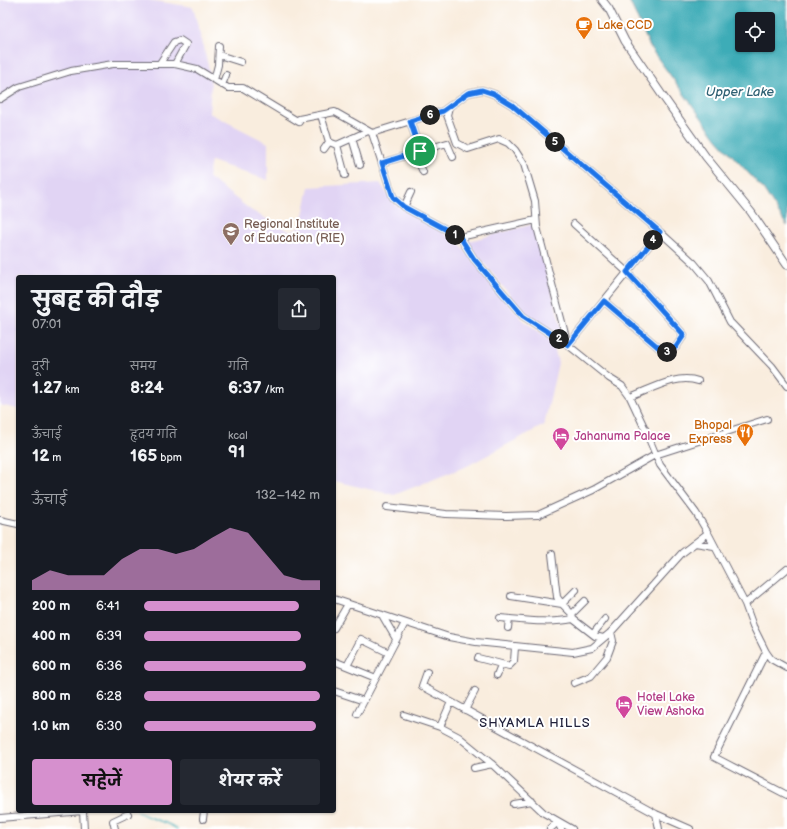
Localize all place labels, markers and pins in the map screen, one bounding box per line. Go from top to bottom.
cafe icon: Lake CCD [574,15,594,40]
place label: Lake CCD [597,18,652,33]
pin: 6 [420,105,440,125]
pin: 5 [545,132,565,152]
pin [403,134,437,168]
place label: Regional Institute of Education (RIE) [244,217,345,246]
school or university icon: Regional Institute of Education (RIE) [221,221,241,246]
pin: 1 [445,225,465,245]
pin: 4 [643,230,663,250]
pin: 2 [549,329,569,349]
pin: 3 [657,342,677,362]
place label: Bhopal Express [688,418,732,447]
restaurant icon: Bhopal Express [735,422,755,447]
hotel icon: Jahanuma Palace [551,426,571,451]
place label: Jahanuma Palace [574,429,670,444]
place label: Hotel Lake View Ashoka [637,690,705,719]
hotel icon: Hotel Lake View Ashoka [614,694,634,719]

